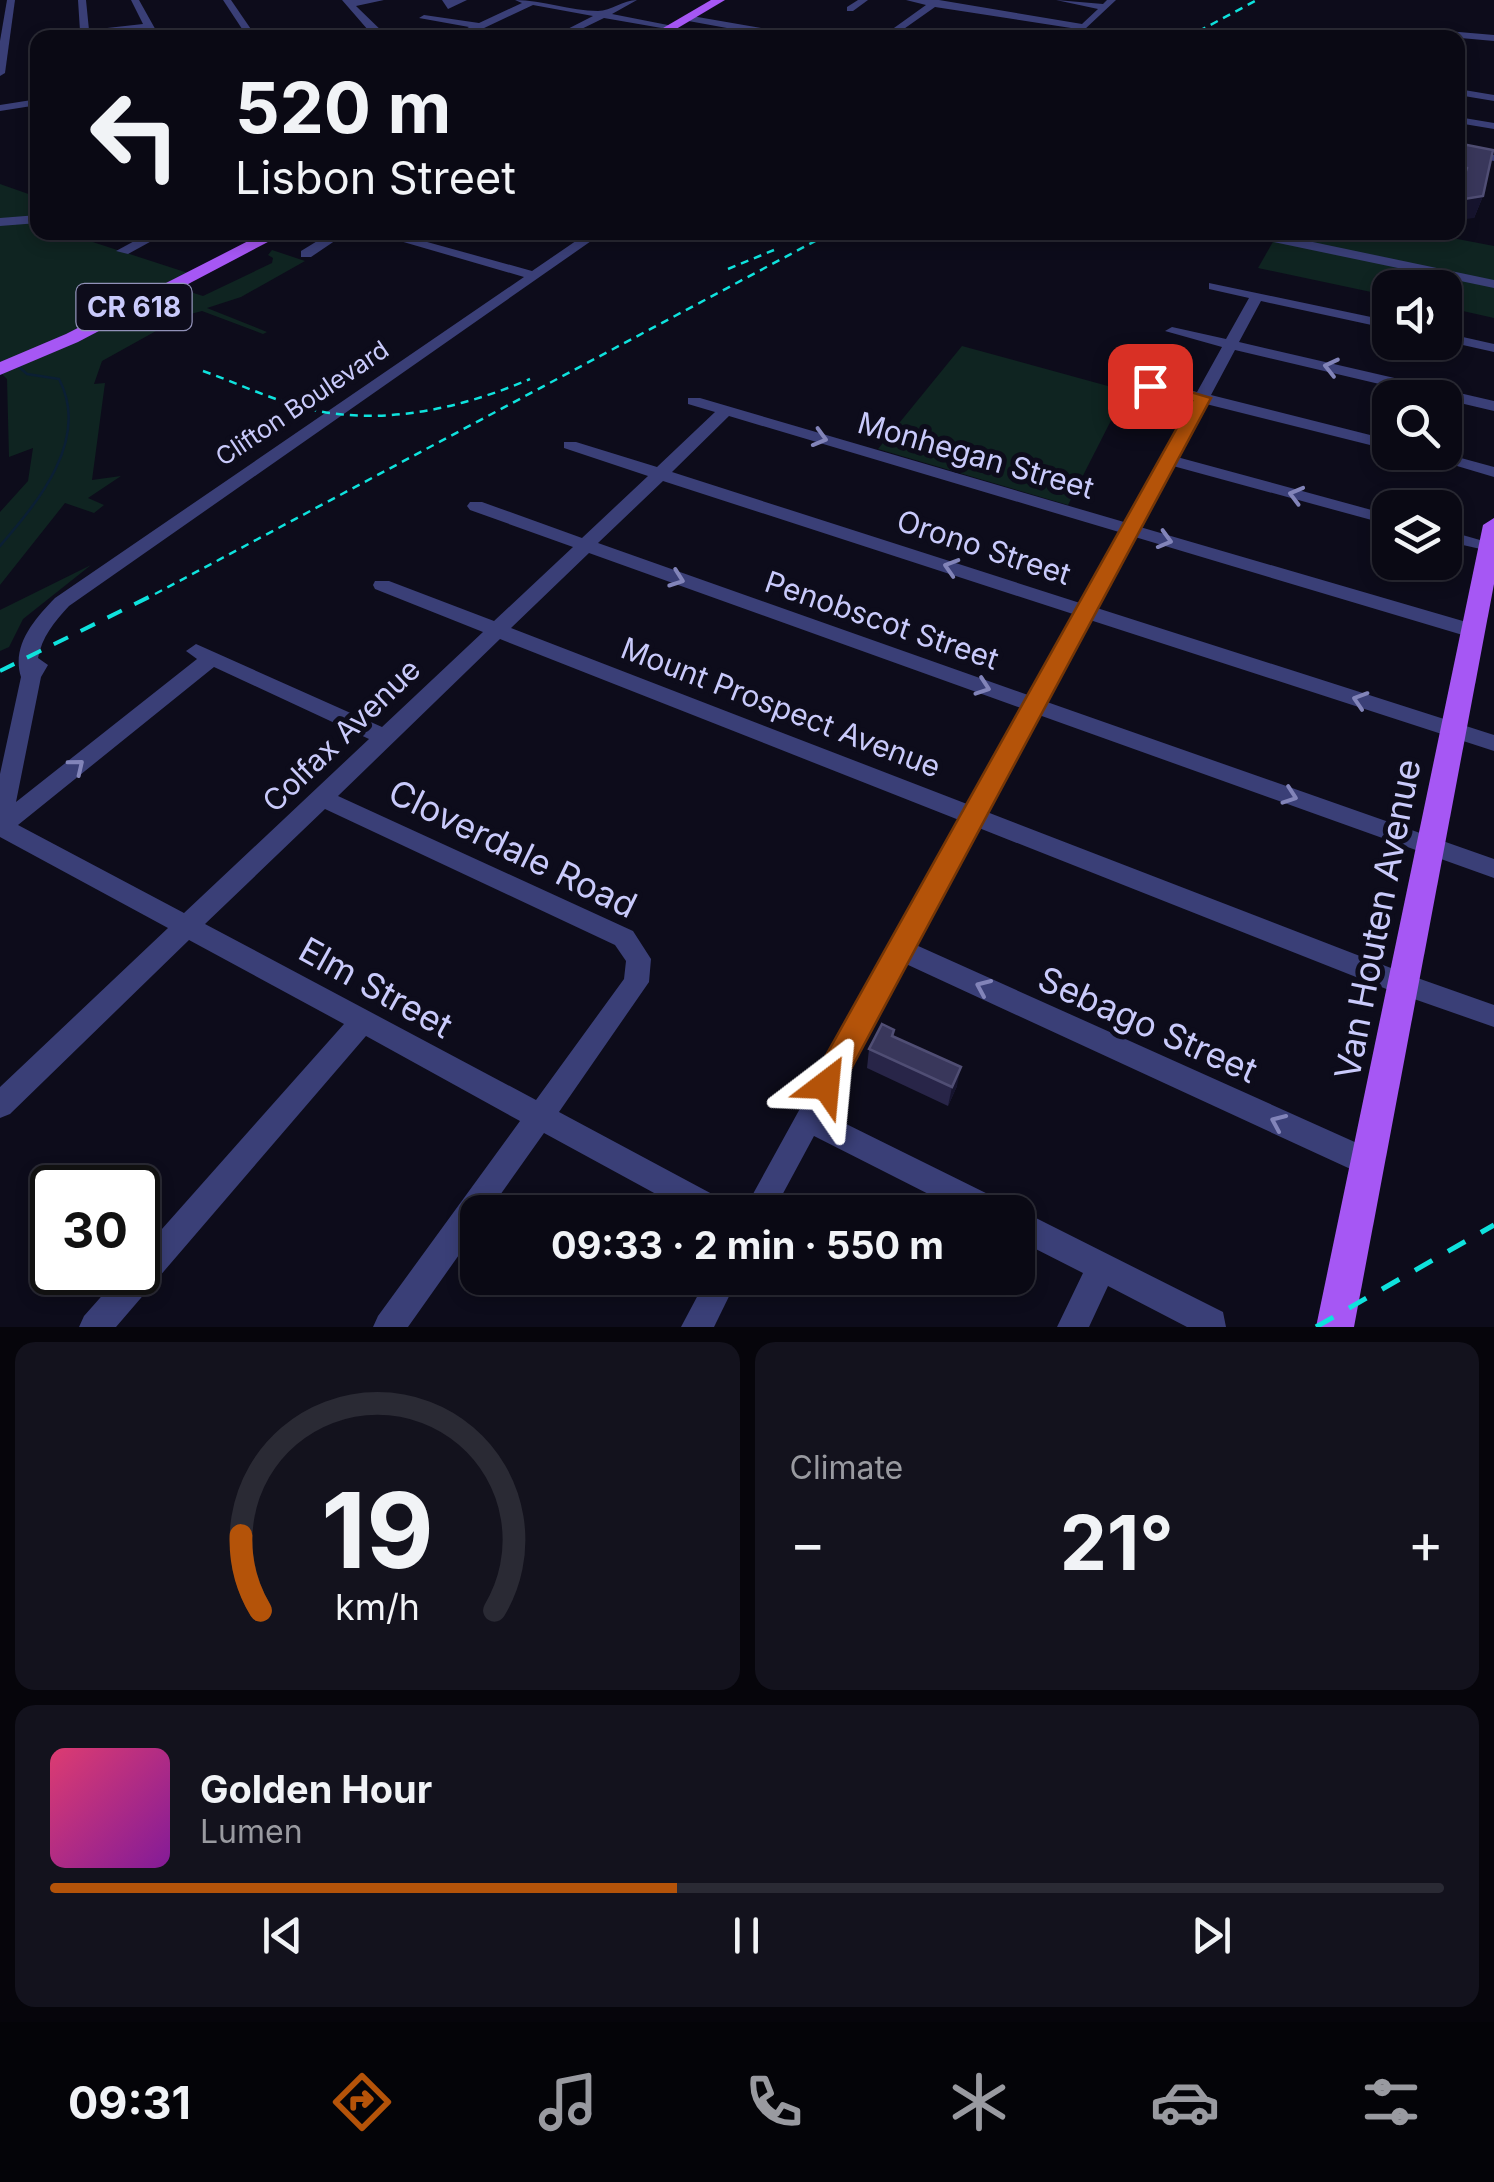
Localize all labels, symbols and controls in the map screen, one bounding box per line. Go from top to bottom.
text: 520 m [235,65,452,150]
icon: left [70,70,200,200]
text: Lisbon Street [235,150,516,205]
map controls [1372,270,1462,580]
button: sound [1372,270,1462,360]
road number: CR 618 [76,284,192,330]
street label: Clifton Boulevard [210,334,394,472]
pin [1108,344,1193,429]
one-way arrow [1323,358,1340,379]
icon: arrive [1123,359,1178,414]
button: search [1372,380,1462,470]
street label: Monhegan Street [854,404,1098,506]
one-way arrow [810,426,827,447]
one-way arrow [1288,485,1305,506]
button: layers [1372,490,1462,580]
street label: Orono Street [893,502,1076,592]
one-way arrow [1156,528,1173,549]
one-way arrow [943,558,960,579]
street label: Penobscot Street [761,563,1004,677]
one-way arrow [667,567,684,588]
street label: Mount Prospect Avenue [616,629,946,785]
street label: Colfax Avenue [255,651,427,819]
one-way arrow [974,675,991,696]
one-way arrow [1353,691,1370,711]
street label: Van Houten Avenue [1325,755,1429,1083]
one-way arrow [65,760,83,778]
street label: Cloverdale Road [382,770,644,926]
one-way arrow [1280,784,1297,804]
street label: Elm Street [292,928,460,1046]
street label: Sebago Street [1032,957,1264,1091]
one-way arrow [975,980,993,1000]
position arrow [774,1033,878,1137]
one-way arrow [1271,1114,1289,1134]
speed limit sign: 30 [30,1165,160,1295]
text: 09:33 · 2 min · 550 m [551,1222,944,1268]
text: Climate [790,1448,903,1487]
text: 19 [321,1467,433,1593]
text: 21° [1060,1497,1174,1588]
text: − [790,1510,826,1576]
text: + [1408,1510,1444,1576]
text: km/h [335,1585,420,1629]
text: Golden Hour [200,1766,432,1812]
text: Lumen [200,1812,303,1851]
icon: previous [255,1908,310,1963]
icon: pause [719,1908,774,1963]
icon: next [1184,1908,1239,1963]
icon: directions [327,2067,397,2137]
icon: music [533,2067,603,2137]
icon: phone [739,2067,809,2137]
icon: climate [944,2067,1014,2137]
icon: car [1150,2067,1220,2137]
icon: filters [1356,2067,1426,2137]
text: 09:31 [68,2075,191,2130]

